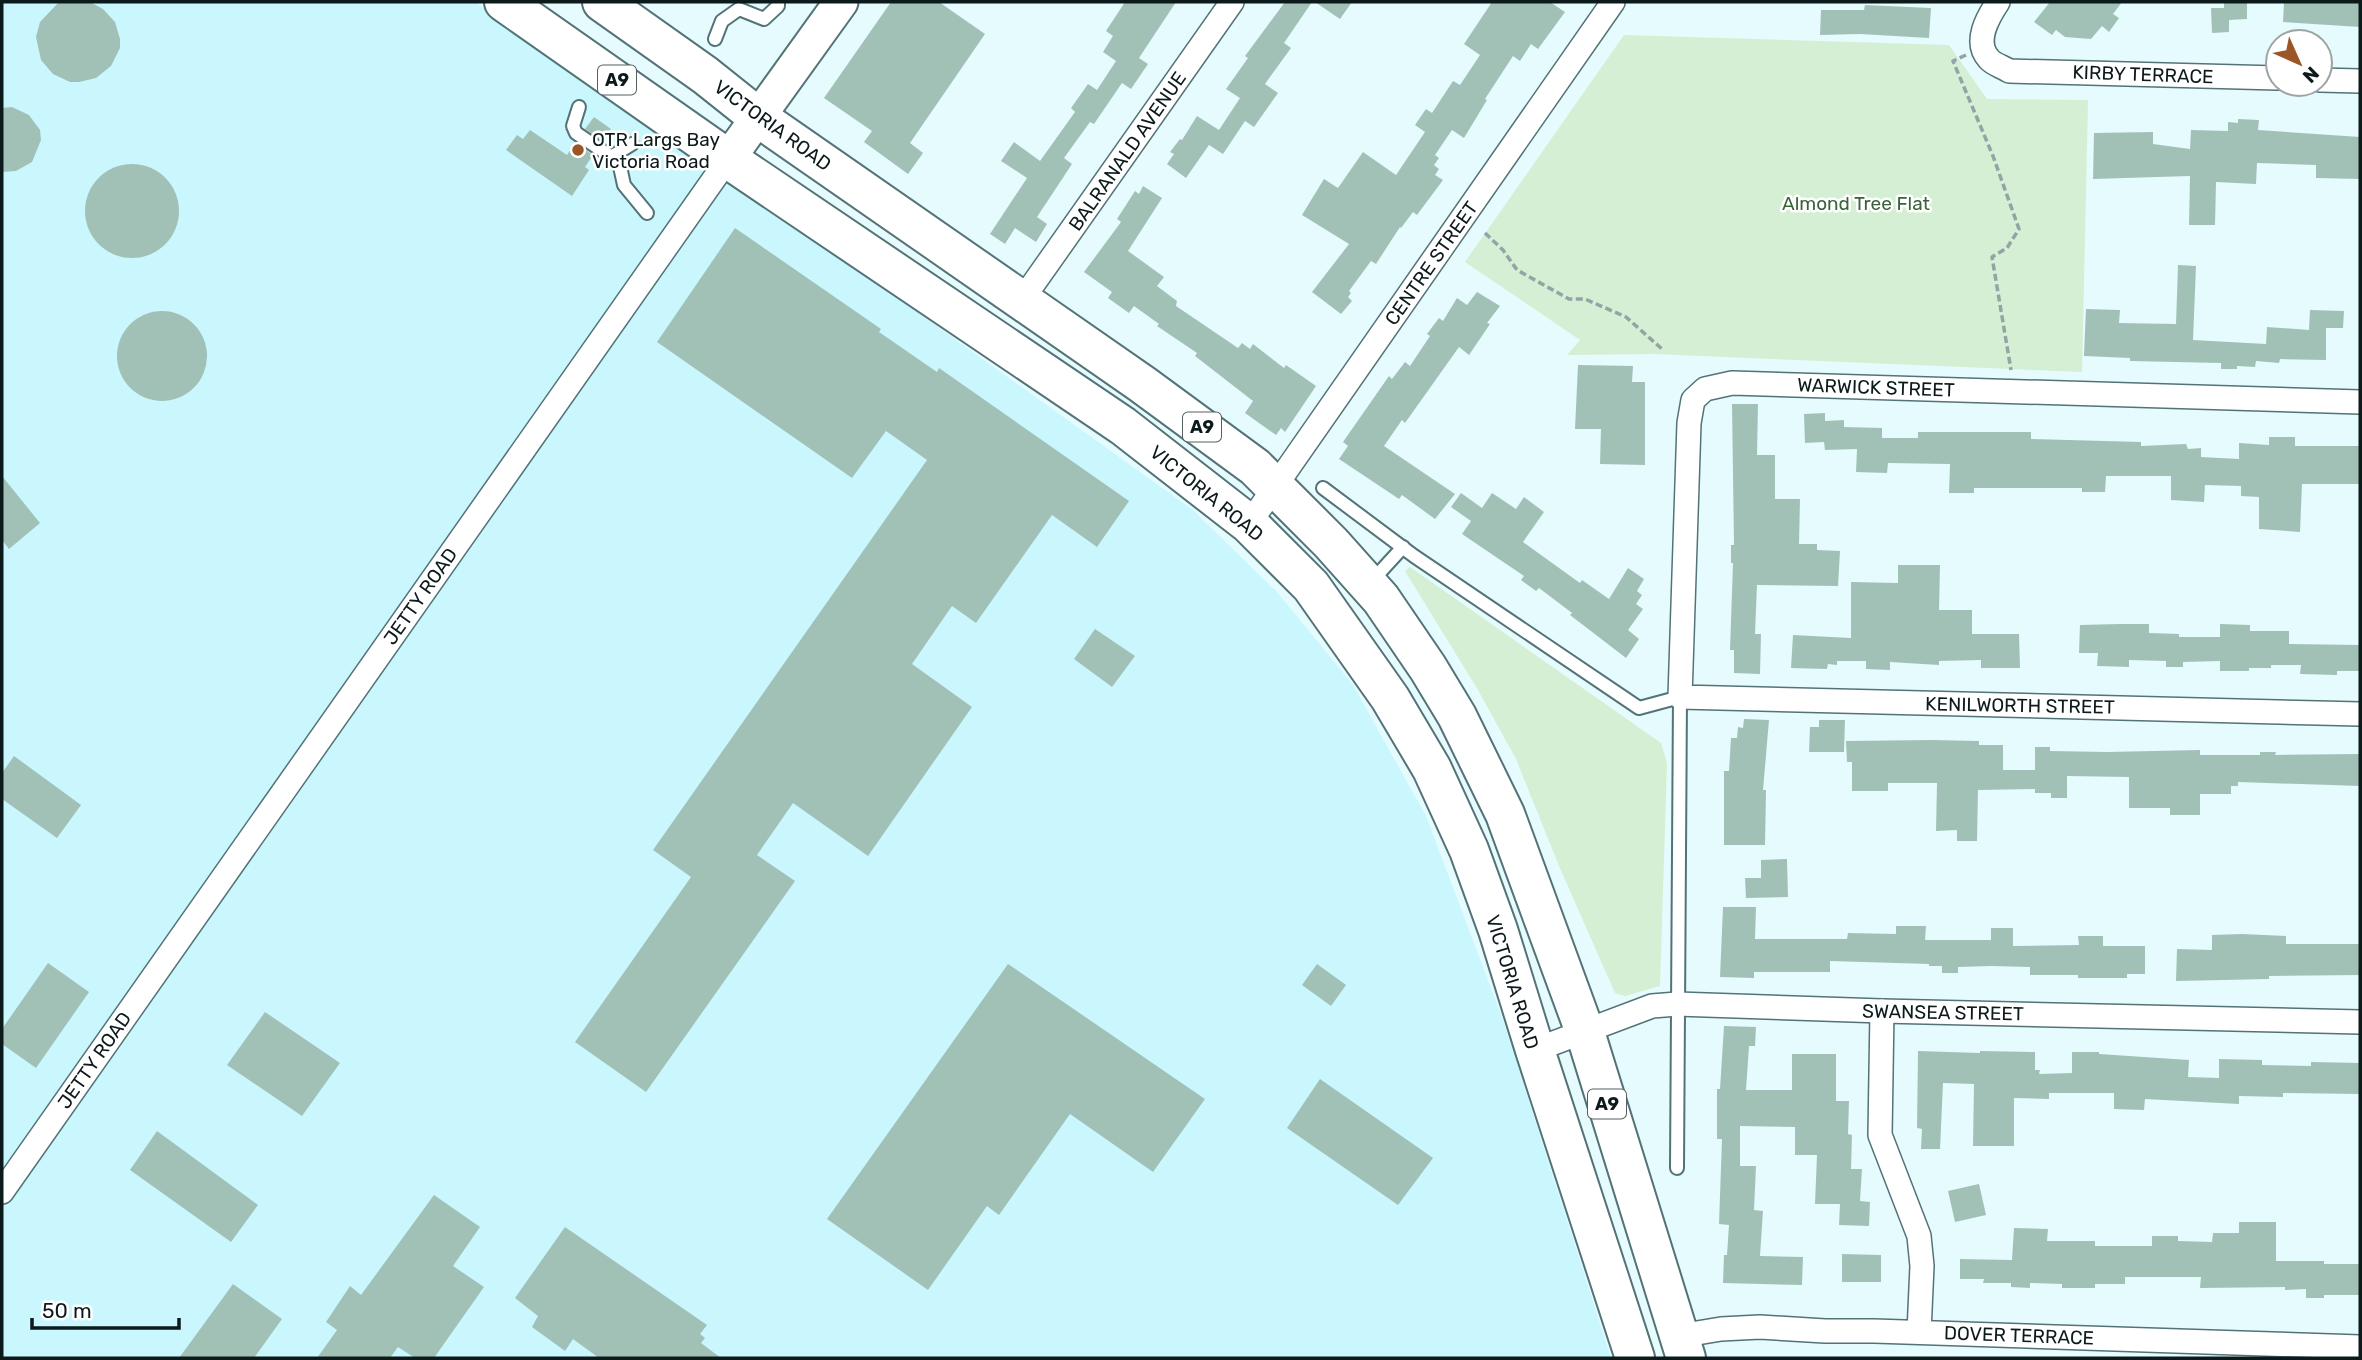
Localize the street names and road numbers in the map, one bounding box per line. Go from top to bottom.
street label: KIRBY TERRACE [2072,61,2214,88]
road number: A9 [598,66,636,94]
street label: BALRANALD AVENUE [1064,67,1191,235]
street label: VICTORIA ROAD [710,75,836,176]
street label: CENTRE STREET [1380,197,1483,330]
street label: WARWICK STREET [1797,373,1955,402]
road number: A9 [1183,412,1221,442]
street label: VICTORIA ROAD [1145,441,1268,546]
street label: JETTY ROAD [379,543,462,649]
street label: KENILWORTH STREET [1925,692,2115,719]
street label: VICTORIA ROAD [1481,912,1544,1052]
street label: SWANSEA STREET [1862,1000,2024,1025]
street label: JETTY ROAD [53,1007,136,1113]
road number: A9 [1588,1090,1626,1119]
street label: DOVER TERRACE [1944,1321,2094,1350]

